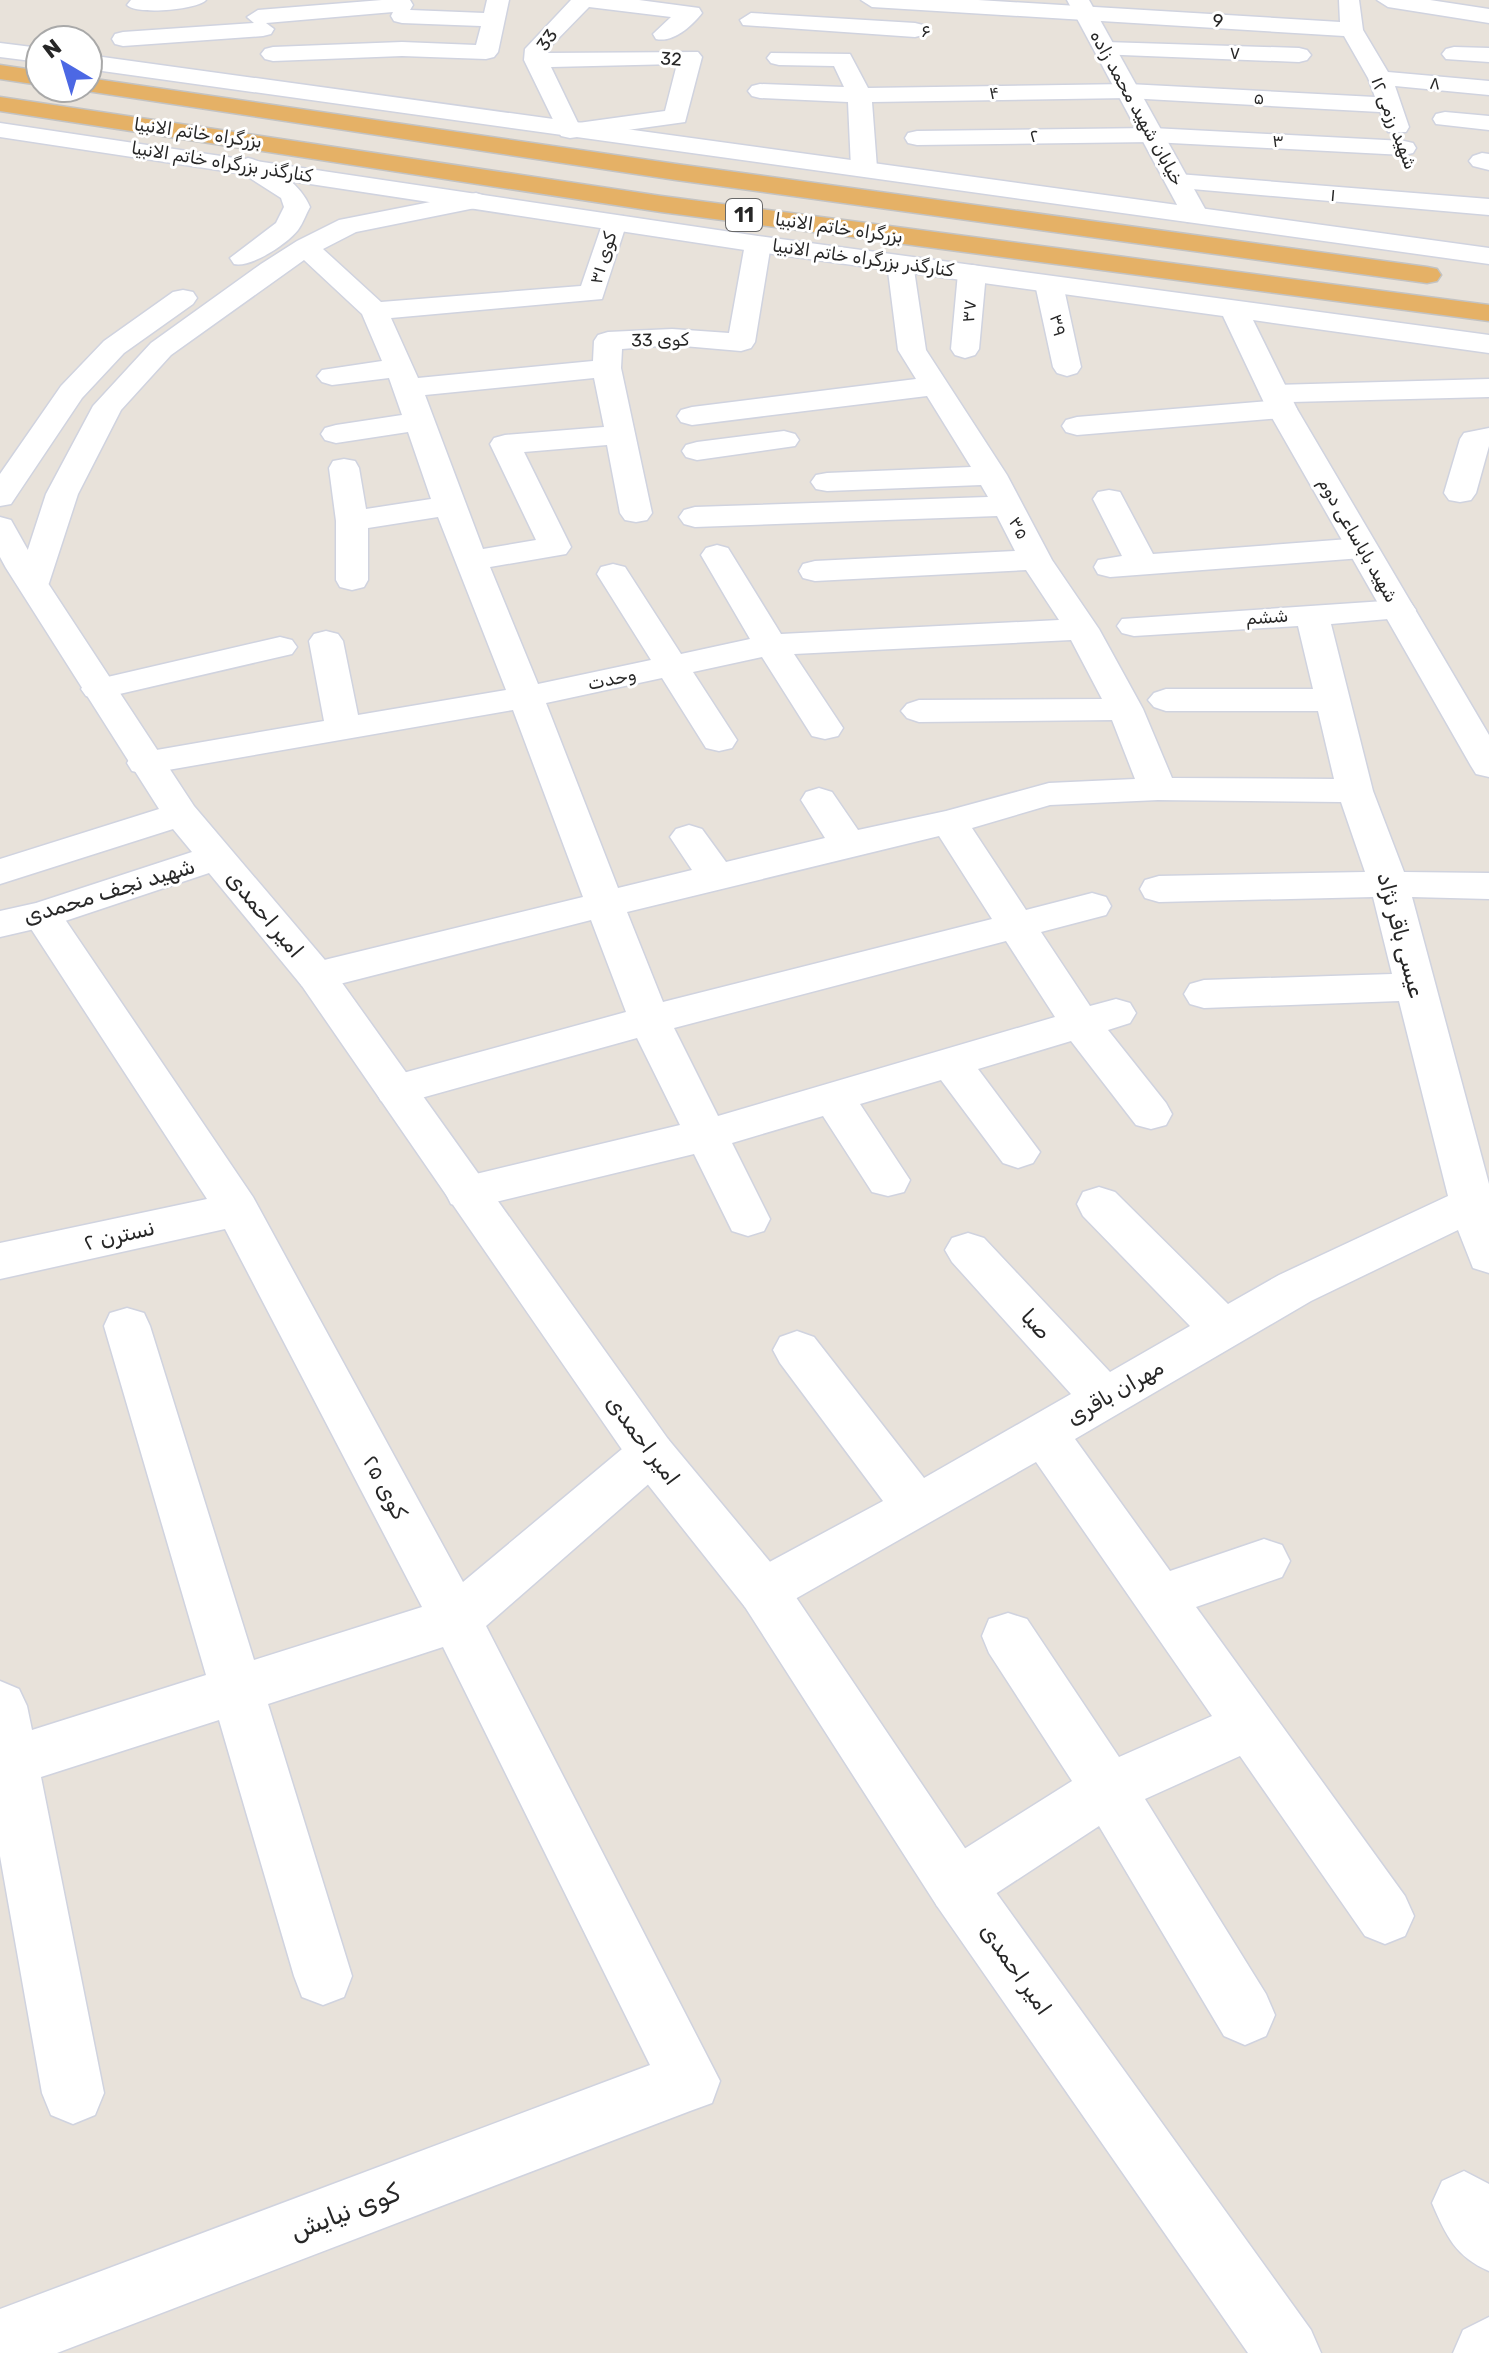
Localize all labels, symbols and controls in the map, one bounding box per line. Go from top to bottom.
street label: 9 [1212,10,1224,32]
street label: ۶ [920,20,932,42]
north arrow [24,24,104,104]
street label: 33 [532,25,562,55]
street label: خیابان شهید محمد زاده [1085,27,1189,189]
text: N [37,33,67,64]
street label: ۷ [1229,42,1241,64]
street label: 32 [660,47,682,71]
street label: ۸ [1428,72,1442,94]
street label: شهید رزمی ۱۲ [1366,74,1422,172]
street label: ۴ [989,82,999,104]
street label: ۵ [1253,87,1265,109]
street label: بزرگراه خاتم الانبیا [133,113,263,154]
street label: ۲ [1029,125,1039,147]
street label: ۳ [1272,130,1284,152]
street label: کنارگذر بزرگراه خاتم الانبیا [130,137,314,188]
street label: ۱ [1329,184,1337,206]
road number: 11 [726,199,762,231]
street label: بزرگراه خاتم الانبیا [774,208,904,249]
street label: کوی ۳۱ [585,229,621,287]
street label: کنارگذر بزرگراه خاتم الانبیا [771,234,955,283]
street label: ۳۷ [957,298,981,324]
street label: ۳۹ [1045,312,1071,338]
street label: کوی 33 [631,328,689,352]
street label: شهید باباساعی دوم [1313,474,1403,606]
street label: ۳۵ [1004,513,1034,543]
street label: ششم [1245,605,1289,630]
street label: وحدت [586,663,638,695]
street label: شهید نجف محمدی [20,852,198,930]
street label: امیر احمدی [221,865,309,963]
street label: عیسی باقر نژاد [1371,869,1431,1001]
street label: نسترن ۲ [81,1214,157,1256]
street label: صبا [1015,1303,1057,1345]
street label: مهران باقری [1062,1353,1168,1431]
street label: امیر احمدی [600,1390,686,1490]
street label: کوی ۲۵ [357,1450,413,1524]
street label: امیر احمدی [975,1918,1057,2020]
street label: کوی نیایش [286,2177,405,2247]

